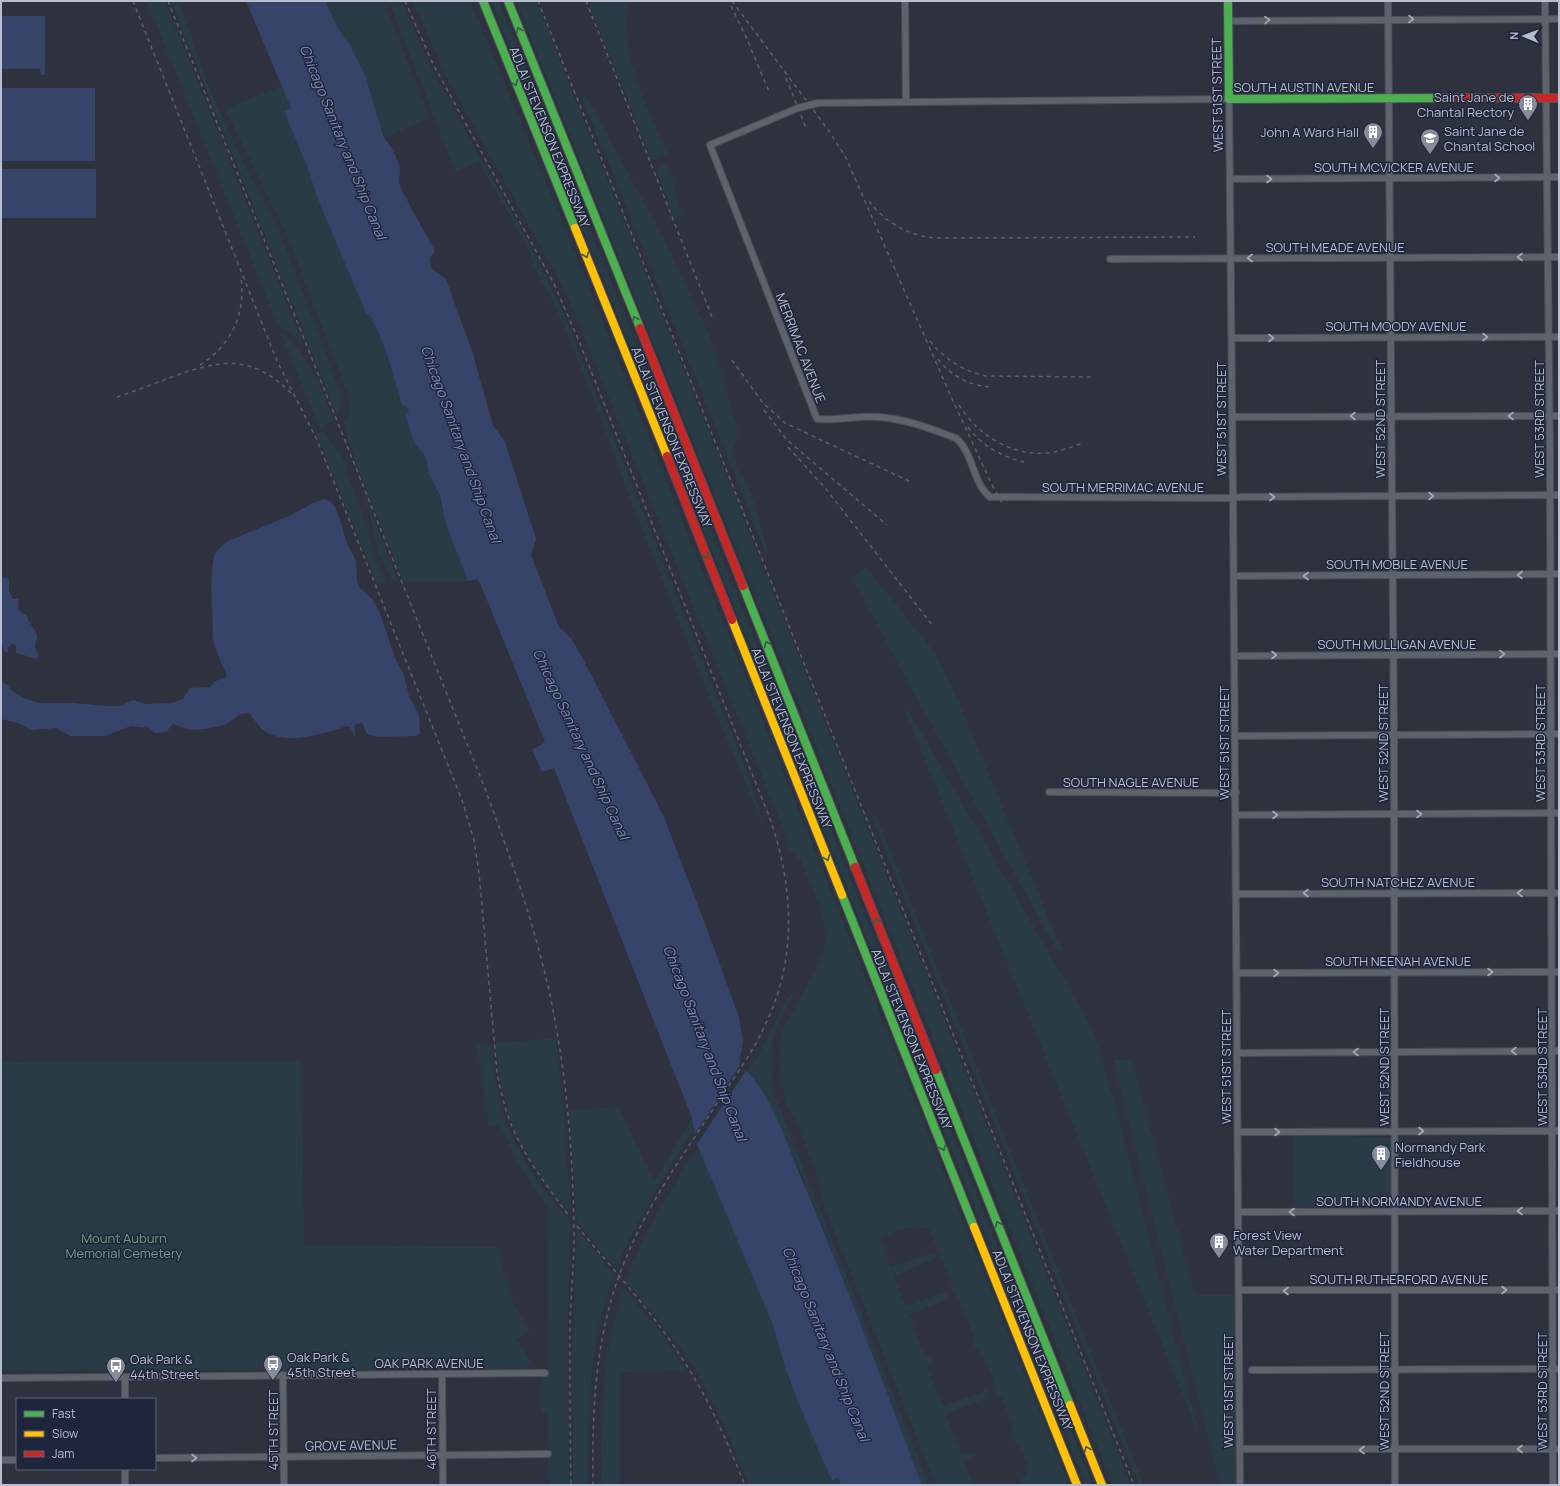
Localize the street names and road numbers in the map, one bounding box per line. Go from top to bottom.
street label: WEST 51ST STREET [1207,37,1227,152]
street label: ADLAI STEVENSON EXPRESSWAY [505,44,595,231]
street label: SOUTH AUSTIN AVENUE [1234,78,1374,96]
street label: SOUTH MCVICKER AVENUE [1314,158,1474,176]
street label: SOUTH MEADE AVENUE [1265,238,1405,256]
street label: MERRIMAC AVENUE [772,290,830,406]
street label: SOUTH MOODY AVENUE [1325,317,1467,335]
street label: ADLAI STEVENSON EXPRESSWAY [627,344,717,531]
street label: WEST 52ND STREET [1371,359,1389,478]
street label: WEST 53RD STREET [1530,360,1548,478]
street label: WEST 51ST STREET [1212,362,1230,476]
street label: SOUTH MERRIMAC AVENUE [1042,478,1204,496]
street label: SOUTH MOBILE AVENUE [1326,555,1468,573]
street label: SOUTH MULLIGAN AVENUE [1318,635,1476,653]
street label: ADLAI STEVENSON EXPRESSWAY [747,645,837,832]
street label: WEST 52ND STREET [1374,683,1392,802]
street label: WEST 53RD STREET [1531,684,1549,802]
street label: WEST 51ST STREET [1215,686,1233,800]
street label: SOUTH NAGLE AVENUE [1063,773,1199,791]
street label: SOUTH NATCHEZ AVENUE [1321,873,1475,891]
street label: ADLAI STEVENSON EXPRESSWAY [867,946,957,1133]
street label: SOUTH NEENAH AVENUE [1325,952,1471,970]
street label: WEST 52ND STREET [1375,1007,1393,1126]
street label: WEST 53RD STREET [1533,1008,1551,1126]
street label: WEST 51ST STREET [1217,1010,1235,1124]
street label: SOUTH NORMANDY AVENUE [1316,1192,1482,1210]
street label: ADLAI STEVENSON EXPRESSWAY [988,1247,1078,1434]
street label: SOUTH RUTHERFORD AVENUE [1310,1270,1488,1288]
street label: WEST 52ND STREET [1375,1331,1393,1450]
street label: WEST 53RD STREET [1533,1332,1551,1450]
street label: WEST 51ST STREET [1219,1334,1237,1448]
street label: OAK PARK AVENUE [374,1354,484,1372]
street label: 46TH STREET [422,1388,440,1470]
street label: 45TH STREET [264,1389,282,1470]
street label: GROVE AVENUE [305,1435,397,1455]

